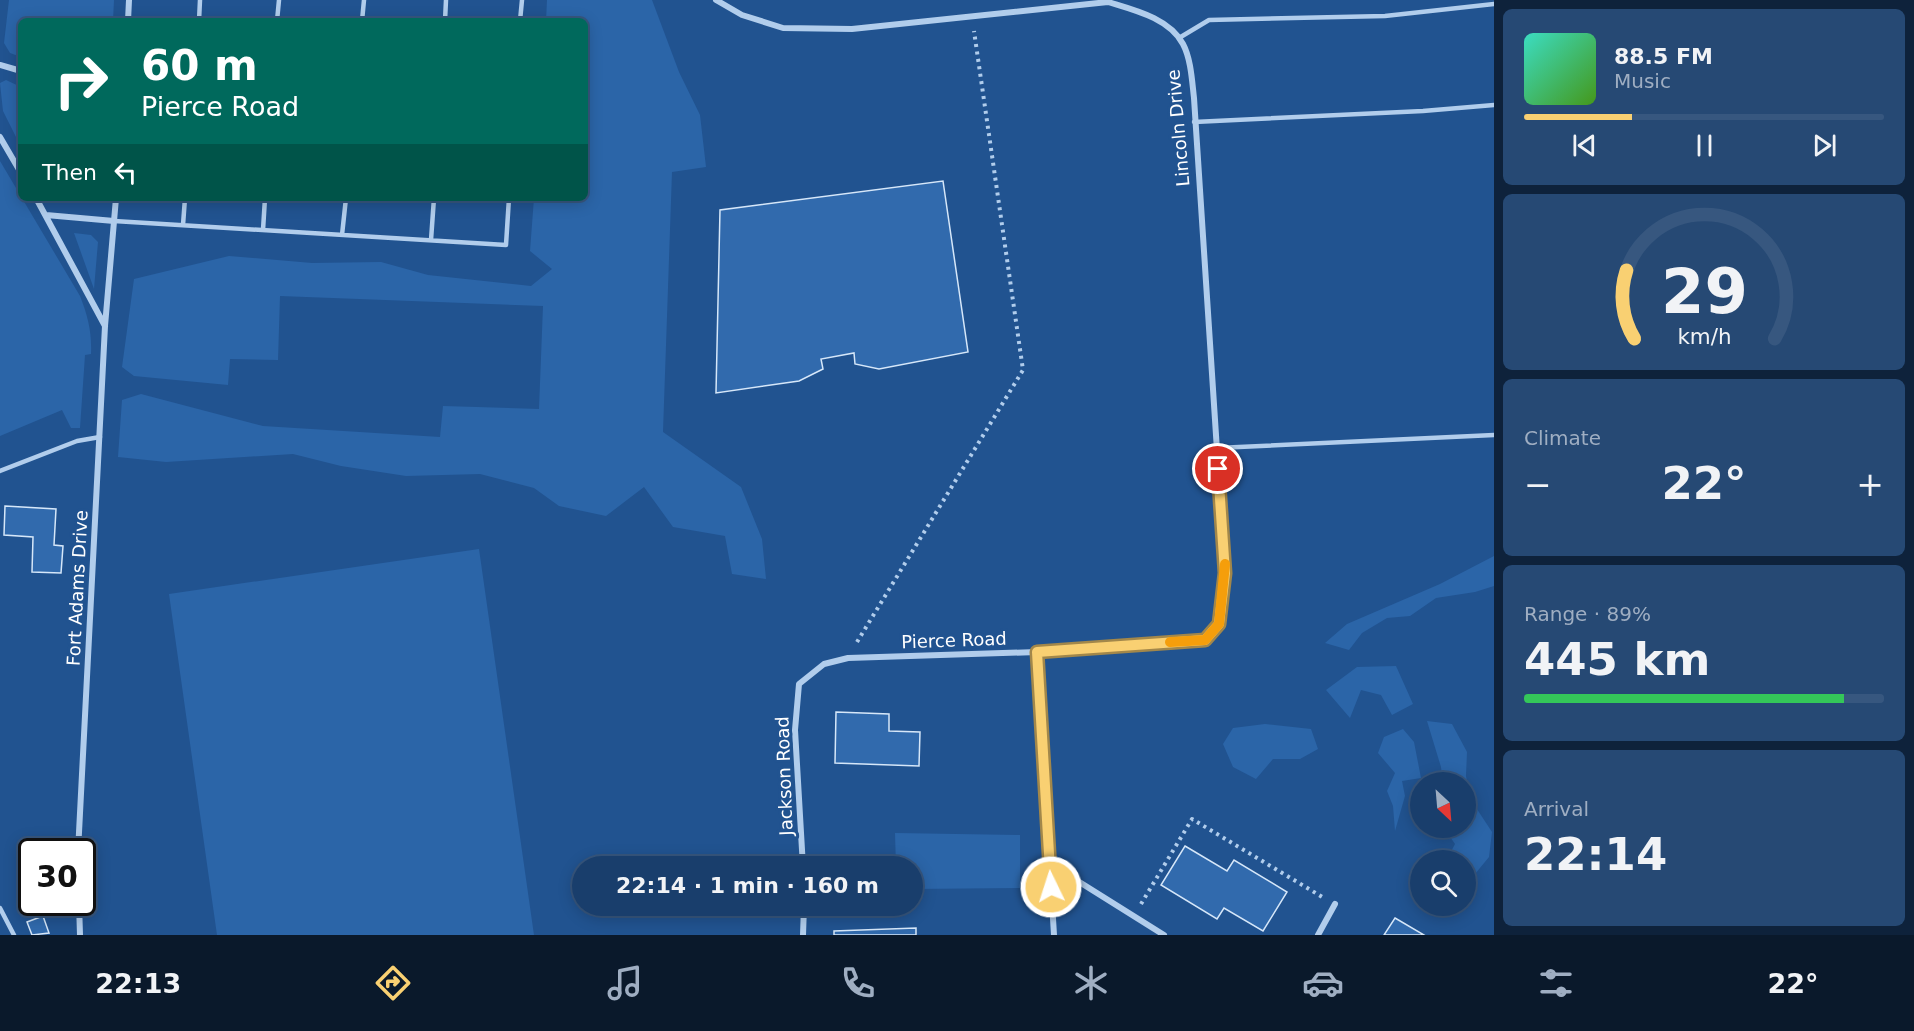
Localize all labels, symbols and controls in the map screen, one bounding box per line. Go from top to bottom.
text: 60 m [141,41,258,90]
icon: right [42,42,120,120]
text: 88.5 FM [1614,44,1713,69]
street label: Lincoln Drive [1162,69,1194,187]
text: Music [1614,69,1671,93]
text: Pierce Road [141,91,299,122]
icon: previous [1568,129,1601,162]
icon: pause [1688,129,1721,162]
icon: next [1808,129,1841,162]
icon: left [109,156,142,189]
text: Then [42,160,97,185]
text: 29 [1661,255,1747,328]
text: km/h [1677,325,1731,350]
text: Climate [1524,426,1601,450]
pin [1192,443,1243,494]
icon: arrive [1201,452,1234,485]
text: 22° [1661,457,1747,510]
text: − [1524,465,1552,504]
text: + [1856,465,1884,504]
street label: Fort Adams Drive [62,510,92,666]
text: Range · 89% [1524,602,1651,626]
street label: Pierce Road [901,628,1007,652]
text: 445 km [1524,633,1710,686]
street label: Jackson Road [771,716,797,837]
north arrow [1410,772,1476,838]
map controls [1410,772,1476,916]
text: Arrival [1524,797,1589,821]
text: 22:14 [1524,828,1667,881]
speed limit sign: 30 [18,838,96,916]
button: search [1410,850,1476,916]
position arrow [1019,855,1083,919]
text: 22:14 · 1 min · 160 m [616,873,879,898]
icon: directions [372,962,414,1004]
icon: music [604,962,646,1004]
icon: phone [837,962,879,1004]
icon: climate [1070,962,1112,1004]
icon: car [1302,962,1344,1004]
icon: filters [1535,962,1577,1004]
text: 22:13 [95,968,181,999]
text: 22° [1768,968,1819,999]

